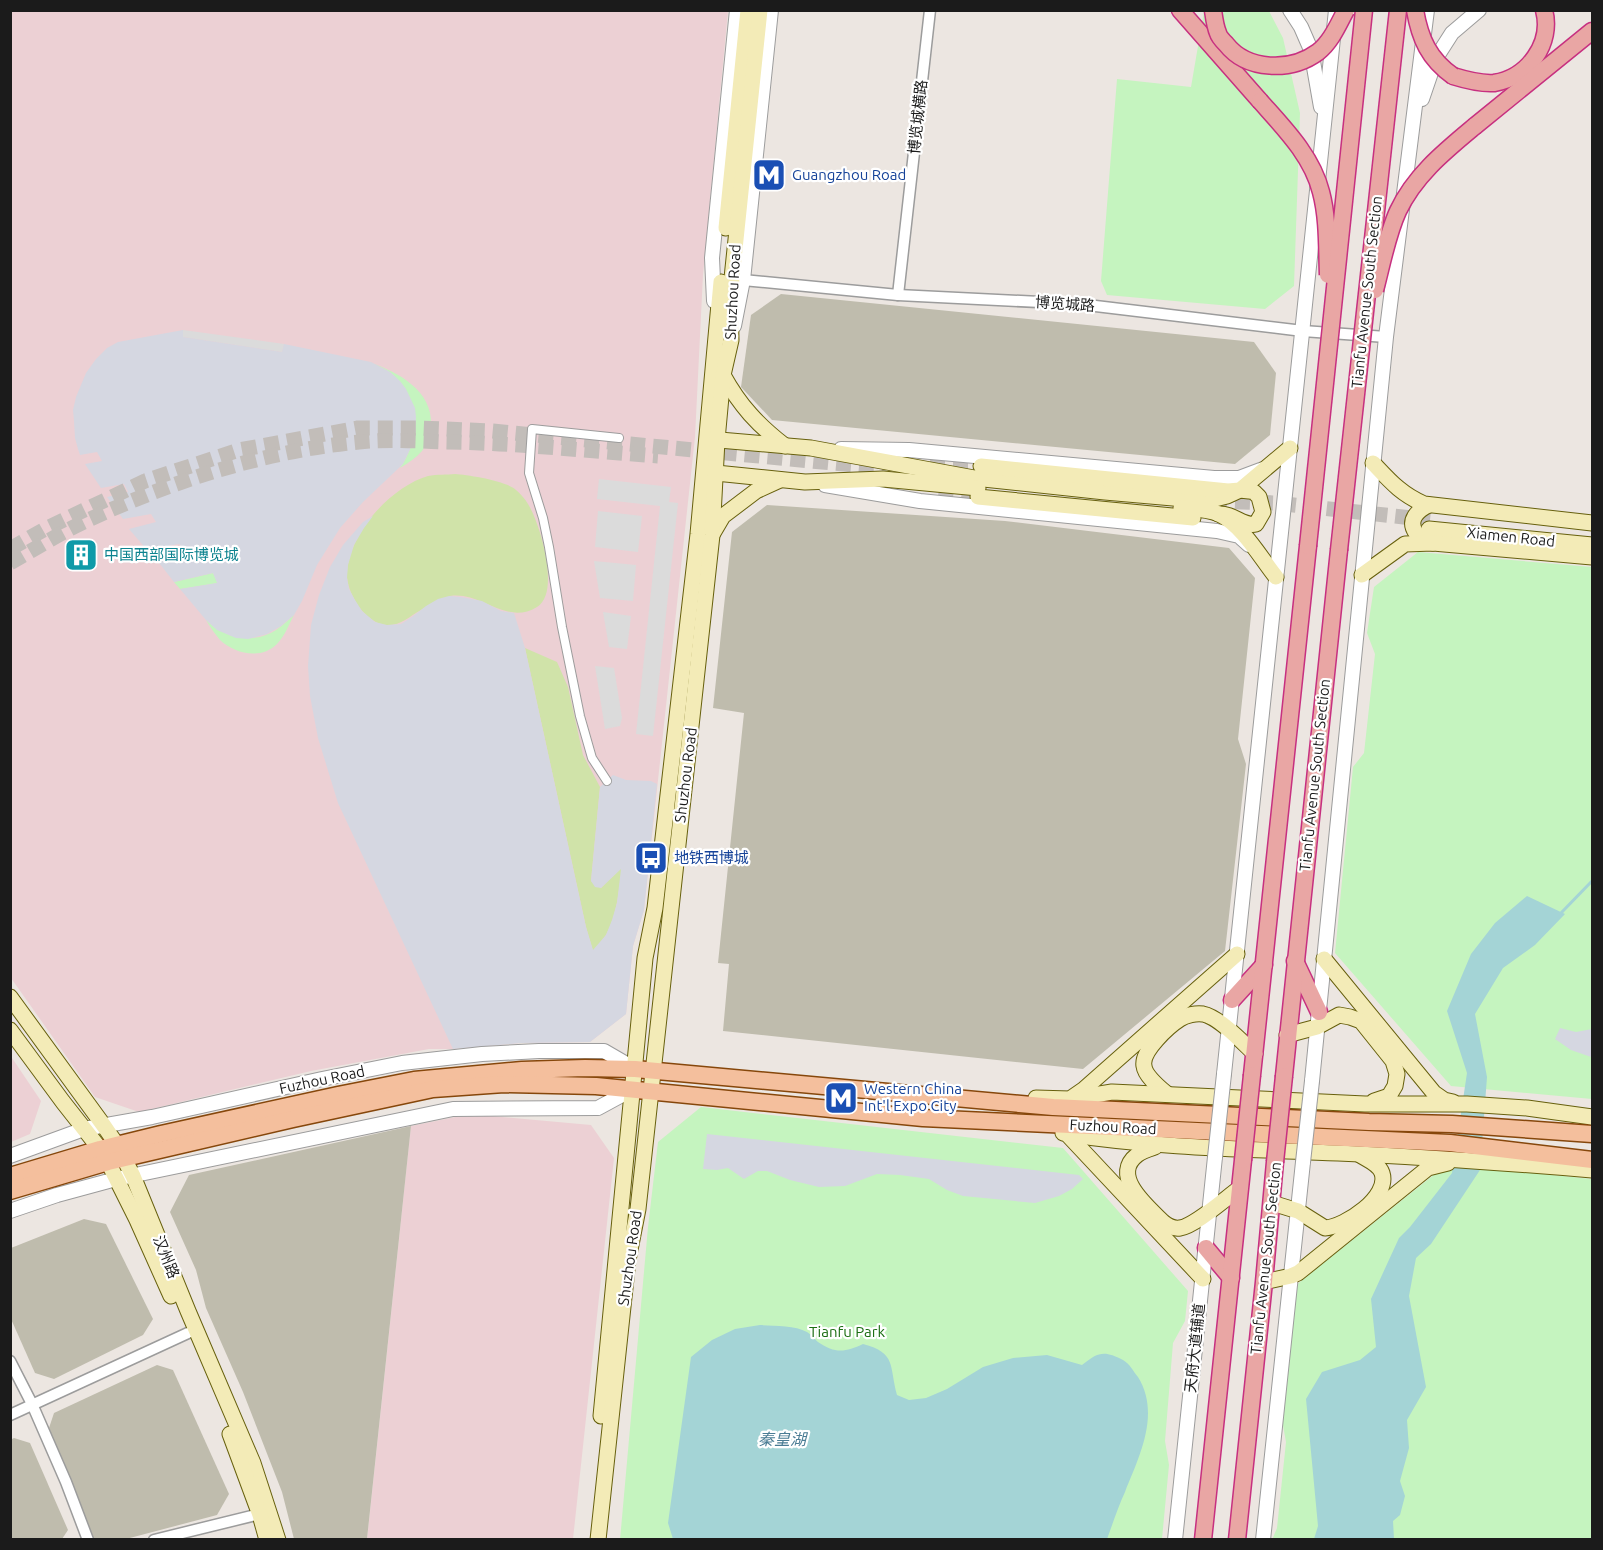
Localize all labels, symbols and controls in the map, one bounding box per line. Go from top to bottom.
street label: 博览城横路 [905,79,930,155]
metro station icon: Guangzhou Road [751,157,787,193]
place label: Guangzhou Road [792,166,906,183]
street label: Tianfu Avenue South Section [1348,195,1385,389]
street label: Shuzhou Road [722,244,743,340]
street label: 博览城路 [1035,293,1096,314]
street label: Xiamen Road [1466,523,1556,550]
building icon: 中国西部国际博览城 [63,537,99,573]
place label: 中国西部国际博览城 [104,546,239,563]
street label: Tianfu Avenue South Section [1296,678,1333,872]
street label: Shuzhou Road [671,726,700,824]
bus stop icon: 地铁西博城 [633,840,669,876]
place label: 地铁西博城 [674,849,749,866]
street label: Fuzhou Road [278,1062,366,1097]
metro station icon: Western China Int'l Expo City [823,1080,859,1116]
place label: Western China Int'l Expo City [864,1080,962,1114]
street label: Fuzhou Road [1069,1116,1157,1137]
street label: Tianfu Avenue South Section [1247,1161,1284,1355]
street label: Shuzhou Road [614,1209,645,1307]
street label: 汉州路 [150,1233,183,1281]
street label: 天府大道辅道 [1181,1302,1208,1394]
park label: Tianfu Park [809,1323,885,1340]
water label: 秦皇湖 [758,1430,809,1448]

